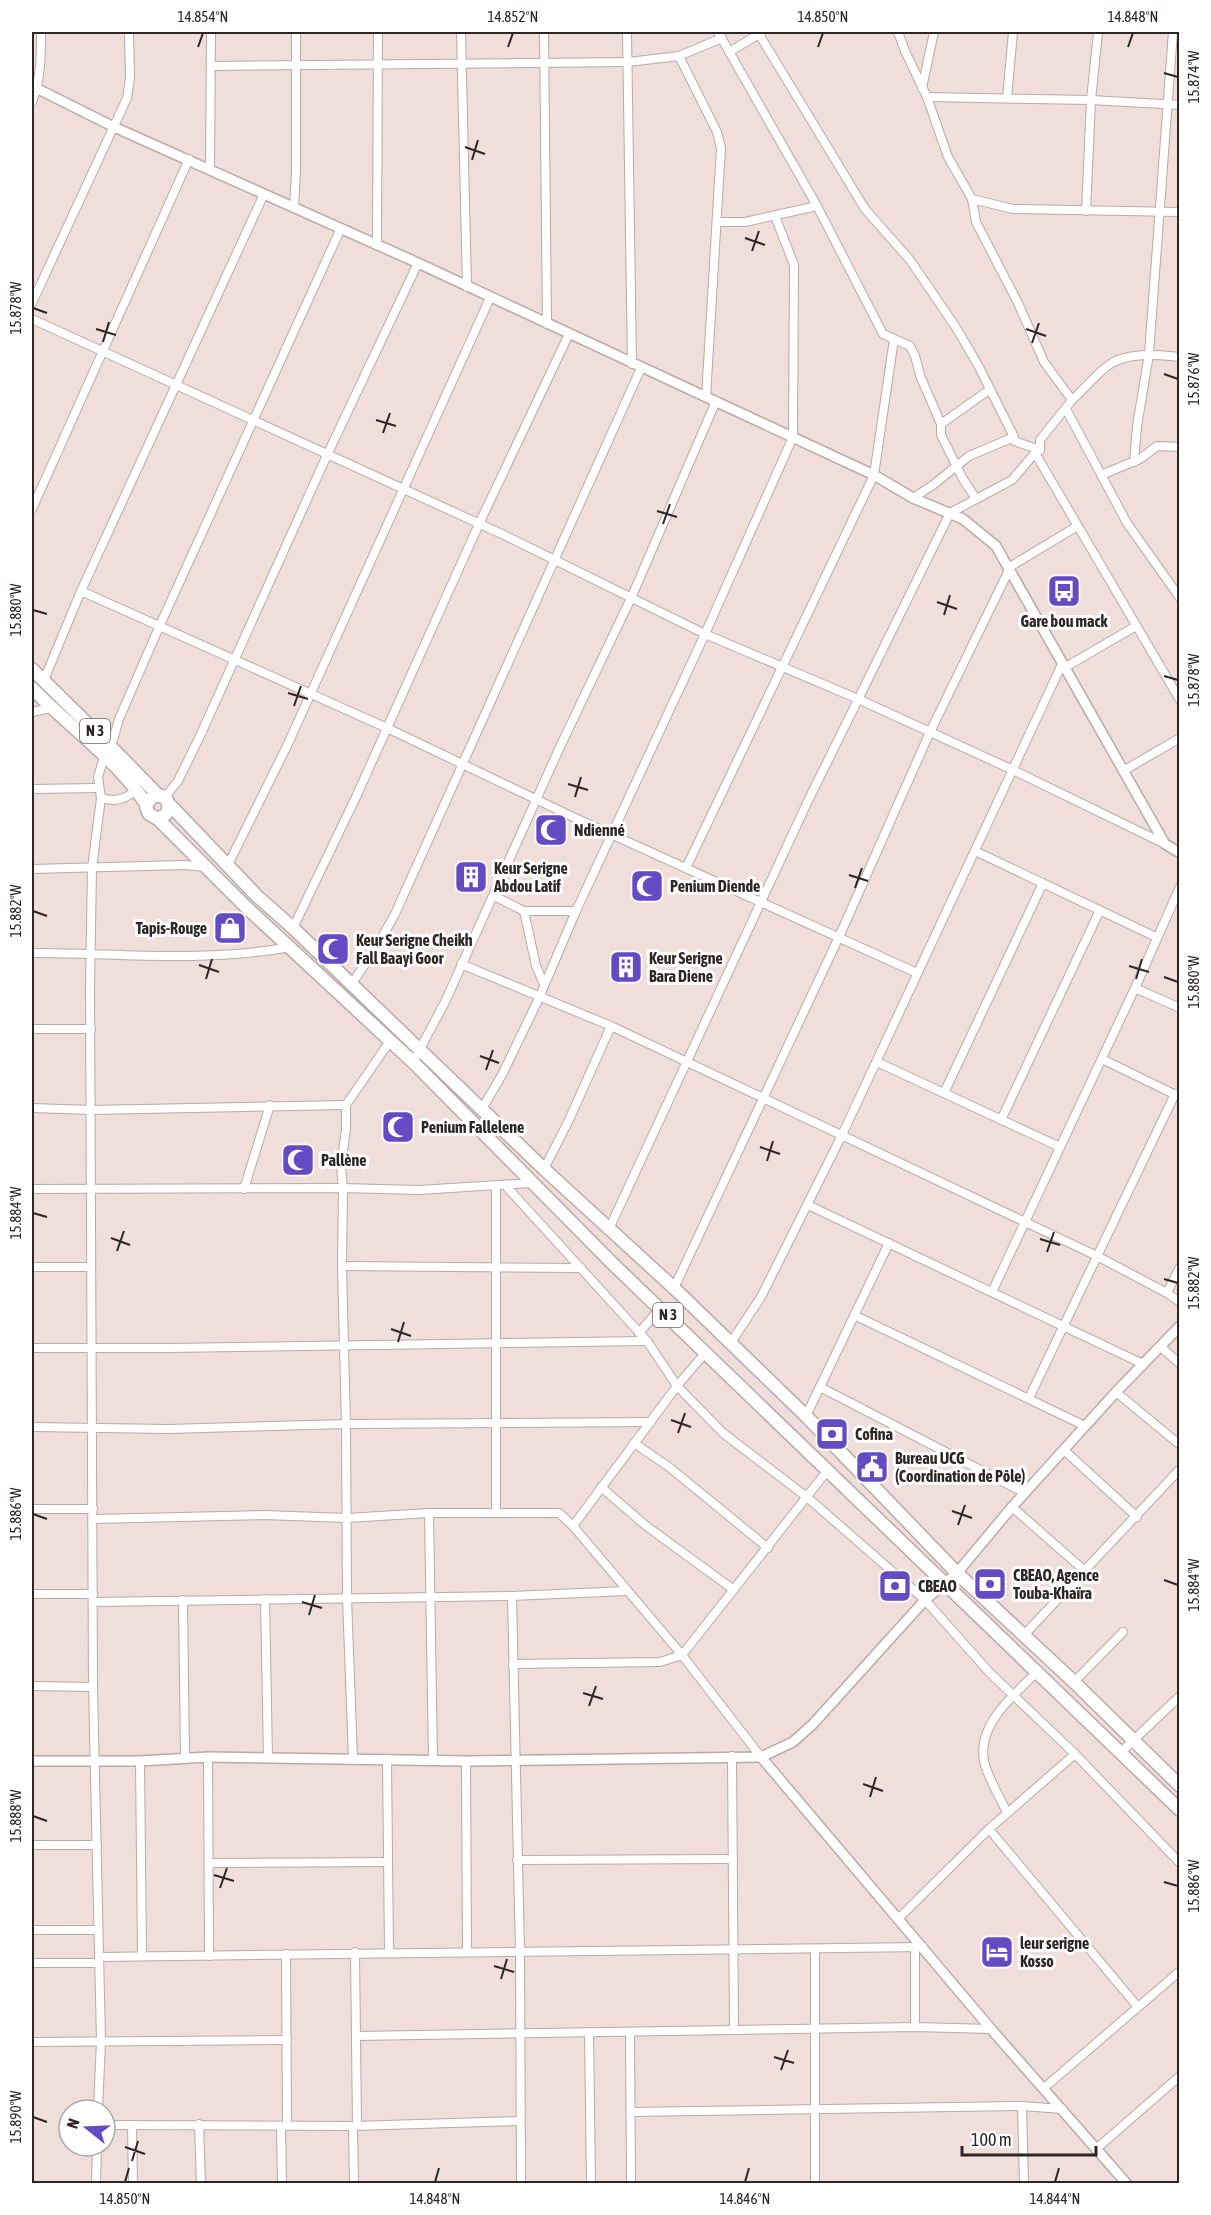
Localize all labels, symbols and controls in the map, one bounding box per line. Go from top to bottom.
text: 14.854°N [178,8,228,25]
text: 14.852°N [488,8,538,25]
text: 14.850°N [798,8,848,25]
text: 14.848°N [1108,8,1158,25]
text: 15.874°W [1185,50,1202,103]
text: 15.878°W [7,281,24,334]
text: 15.876°W [1185,352,1202,405]
bus stop icon: Gare bou mack [1046,573,1082,609]
text: 15.880°W [7,583,24,636]
place label: Gare bou mack [1020,612,1108,630]
text: 15.878°W [1185,653,1202,706]
road number: N 3 [80,719,110,743]
mosque icon: Ndienné [533,812,569,848]
place label: Ndienné [574,821,625,839]
building icon: Keur Serigne Abdou Latif [453,859,489,895]
place label: Keur Serigne Abdou Latif [493,859,568,895]
mosque icon: Penium Diende [629,868,665,904]
place label: Penium Diende [670,877,760,895]
text: 15.882°W [7,884,24,937]
shop icon: Tapis-Rouge [212,910,248,946]
place label: Tapis-Rouge [136,919,207,937]
mosque icon: Keur Serigne Cheikh Fall Baayi Goor [315,931,351,967]
place label: Keur Serigne Cheikh Fall Baayi Goor [356,931,473,967]
building icon: Keur Serigne Bara Diene [608,949,644,985]
place label: Keur Serigne Bara Diene [649,949,723,985]
text: 15.880°W [1185,955,1202,1008]
mosque icon: Penium Fallelene [380,1109,416,1145]
place label: Penium Fallelene [421,1118,524,1136]
mosque icon: Pallène [280,1142,316,1178]
place label: Pallène [321,1151,367,1169]
text: 15.884°W [7,1186,24,1239]
text: 15.882°W [1185,1256,1202,1309]
road number: N 3 [653,1303,683,1327]
bank icon: Cofina [814,1416,850,1452]
place label: Cofina [855,1425,893,1443]
public building icon: Bureau UCG (Coordination de Pôle) [854,1449,890,1485]
place label: Bureau UCG (Coordination de Pôle) [895,1449,1026,1485]
text: 15.886°W [7,1487,24,1540]
text: 15.884°W [1185,1558,1202,1611]
bank icon: CBEAO, Agence Touba-Khaïra [972,1566,1008,1602]
place label: CBEAO, Agence Touba-Khaïra [1013,1566,1099,1602]
bank icon: CBEAO [877,1568,913,1604]
place label: CBEAO [918,1577,957,1595]
text: 15.888°W [7,1789,24,1842]
text: 15.886°W [1185,1859,1202,1912]
hotel icon: leur serigne Kosso [979,1934,1015,1970]
place label: leur serigne Kosso [1020,1934,1089,1970]
text: 15.890°W [7,2090,24,2143]
north arrow [57,2098,117,2158]
text: N [63,2116,83,2131]
scale bar [962,2119,1096,2157]
text: 100 m [971,2129,1012,2150]
text: 14.850°N [100,2190,150,2207]
text: 14.848°N [410,2190,460,2207]
text: 14.846°N [720,2190,770,2207]
text: 14.844°N [1030,2190,1080,2207]

